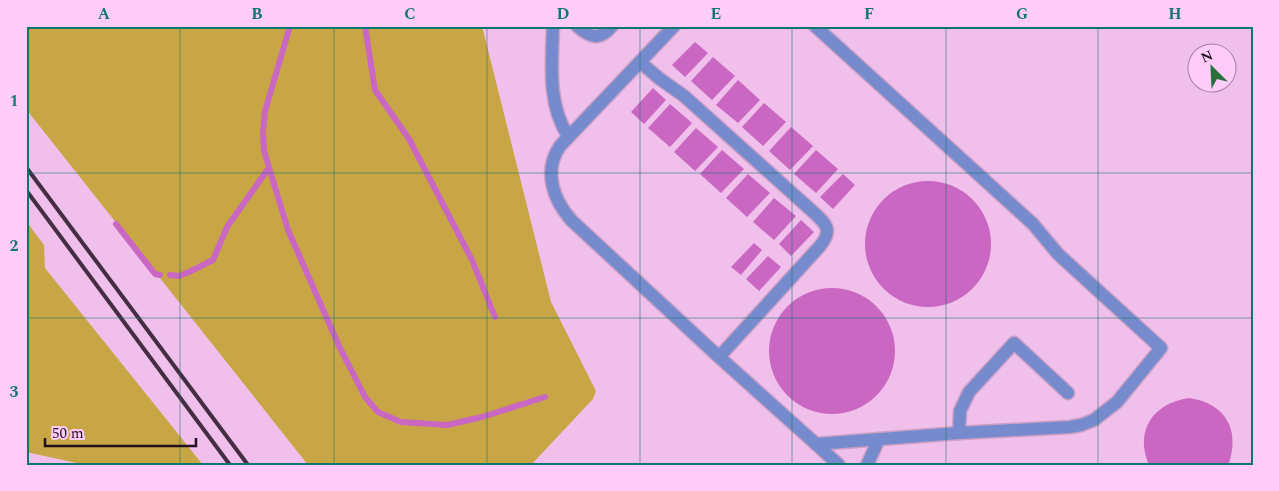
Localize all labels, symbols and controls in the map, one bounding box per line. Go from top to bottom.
text: A [98,2,111,26]
text: B [251,2,263,26]
text: C [404,2,416,26]
text: D [557,2,570,26]
text: E [711,2,721,26]
text: F [864,2,874,26]
text: G [1016,2,1028,26]
text: H [1168,2,1182,26]
north arrow [1186,42,1236,92]
text: N [1197,45,1216,68]
text: 1 [10,89,18,113]
text: 2 [10,234,19,258]
text: 3 [10,380,19,404]
scale bar [45,416,196,448]
text: 50 m [52,422,84,445]

